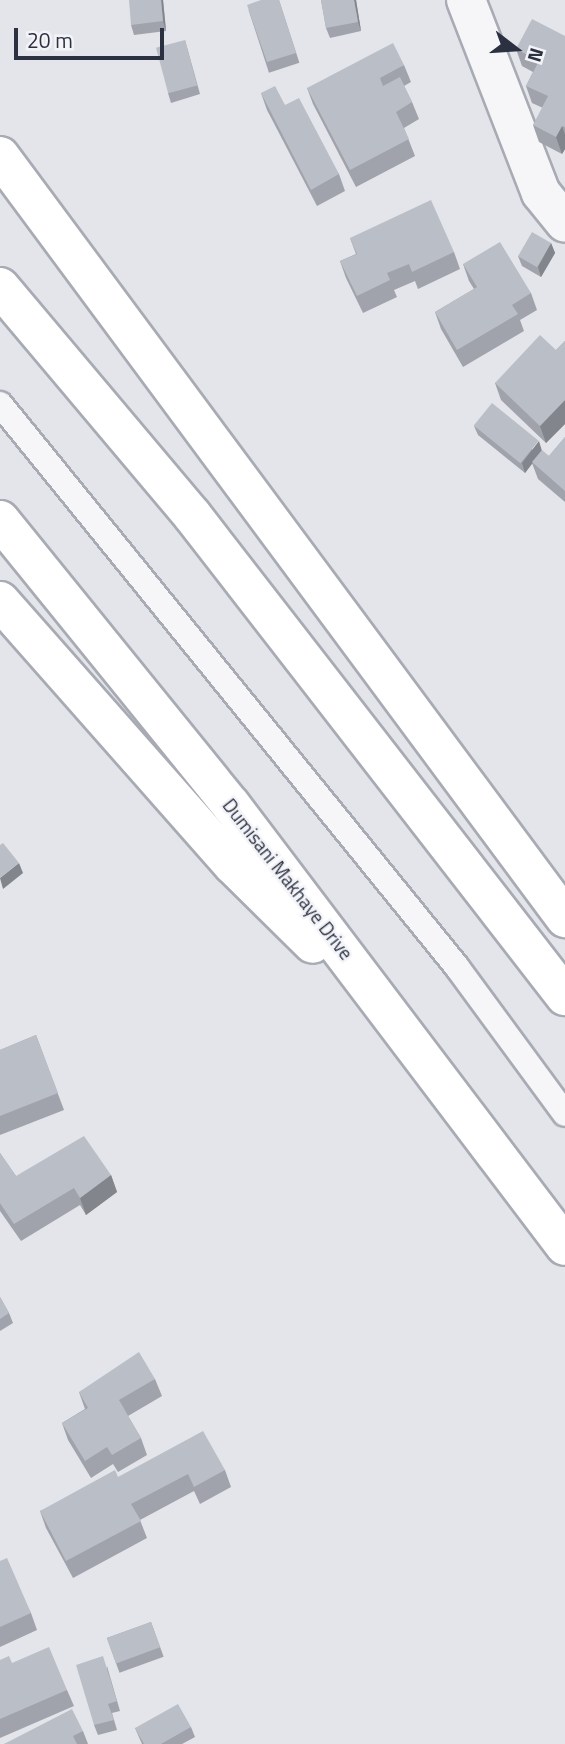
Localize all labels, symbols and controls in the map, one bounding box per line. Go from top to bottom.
scale bar [18,14,168,58]
north arrow [481,14,551,84]
text: 20 m [27,24,73,56]
text: N [521,45,552,66]
street label: Dumisani Makhaye Drive [218,794,358,964]

